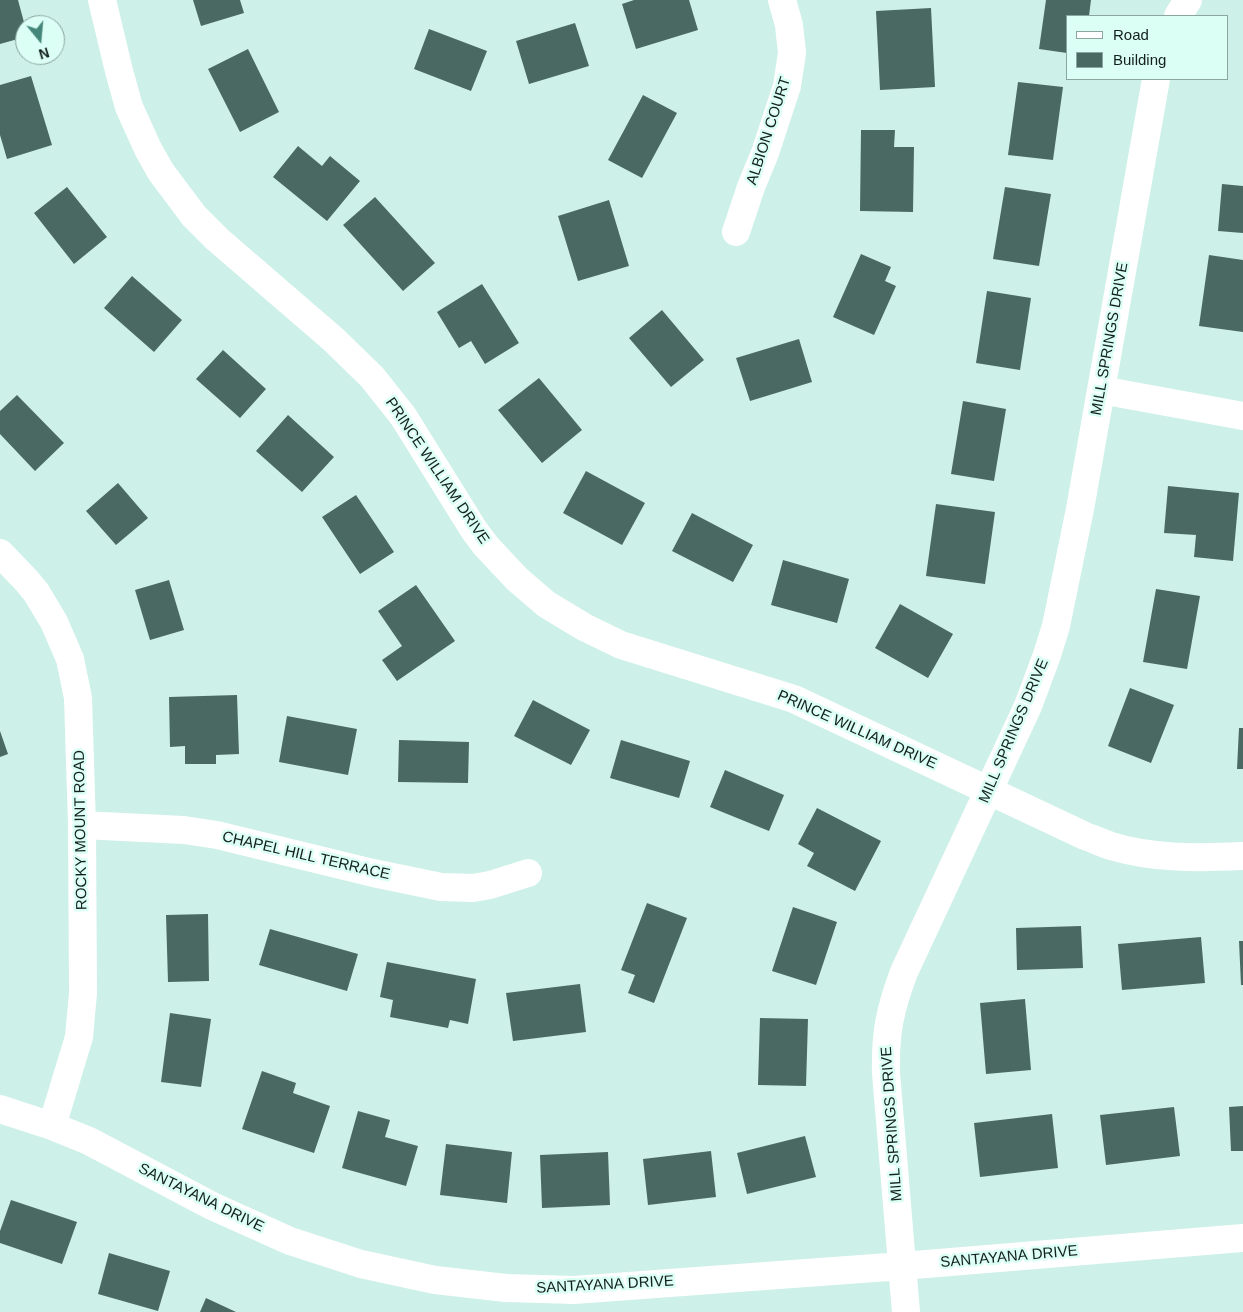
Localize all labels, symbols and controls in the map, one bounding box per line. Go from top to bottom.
north arrow [15,15,65,65]
legend [1066,15,1228,80]
text: Road [1113,26,1149,43]
text: N [37,44,51,63]
text: Building [1113,51,1166,68]
street label: ALBION COURT [743,75,795,187]
street label: MILL SPRINGS DRIVE [1088,261,1132,417]
street label: PRINCE WILLIAM DRIVE [381,394,493,548]
street label: MILL SPRINGS DRIVE [975,656,1053,806]
street label: PRINCE WILLIAM DRIVE [775,687,939,773]
street label: ROCKY MOUNT ROAD [71,750,91,910]
street label: CHAPEL HILL TERRACE [220,828,392,884]
street label: MILL SPRINGS DRIVE [878,1046,906,1202]
street label: SANTAYANA DRIVE [135,1160,267,1236]
street label: SANTAYANA DRIVE [940,1242,1078,1272]
street label: SANTAYANA DRIVE [536,1272,674,1298]

